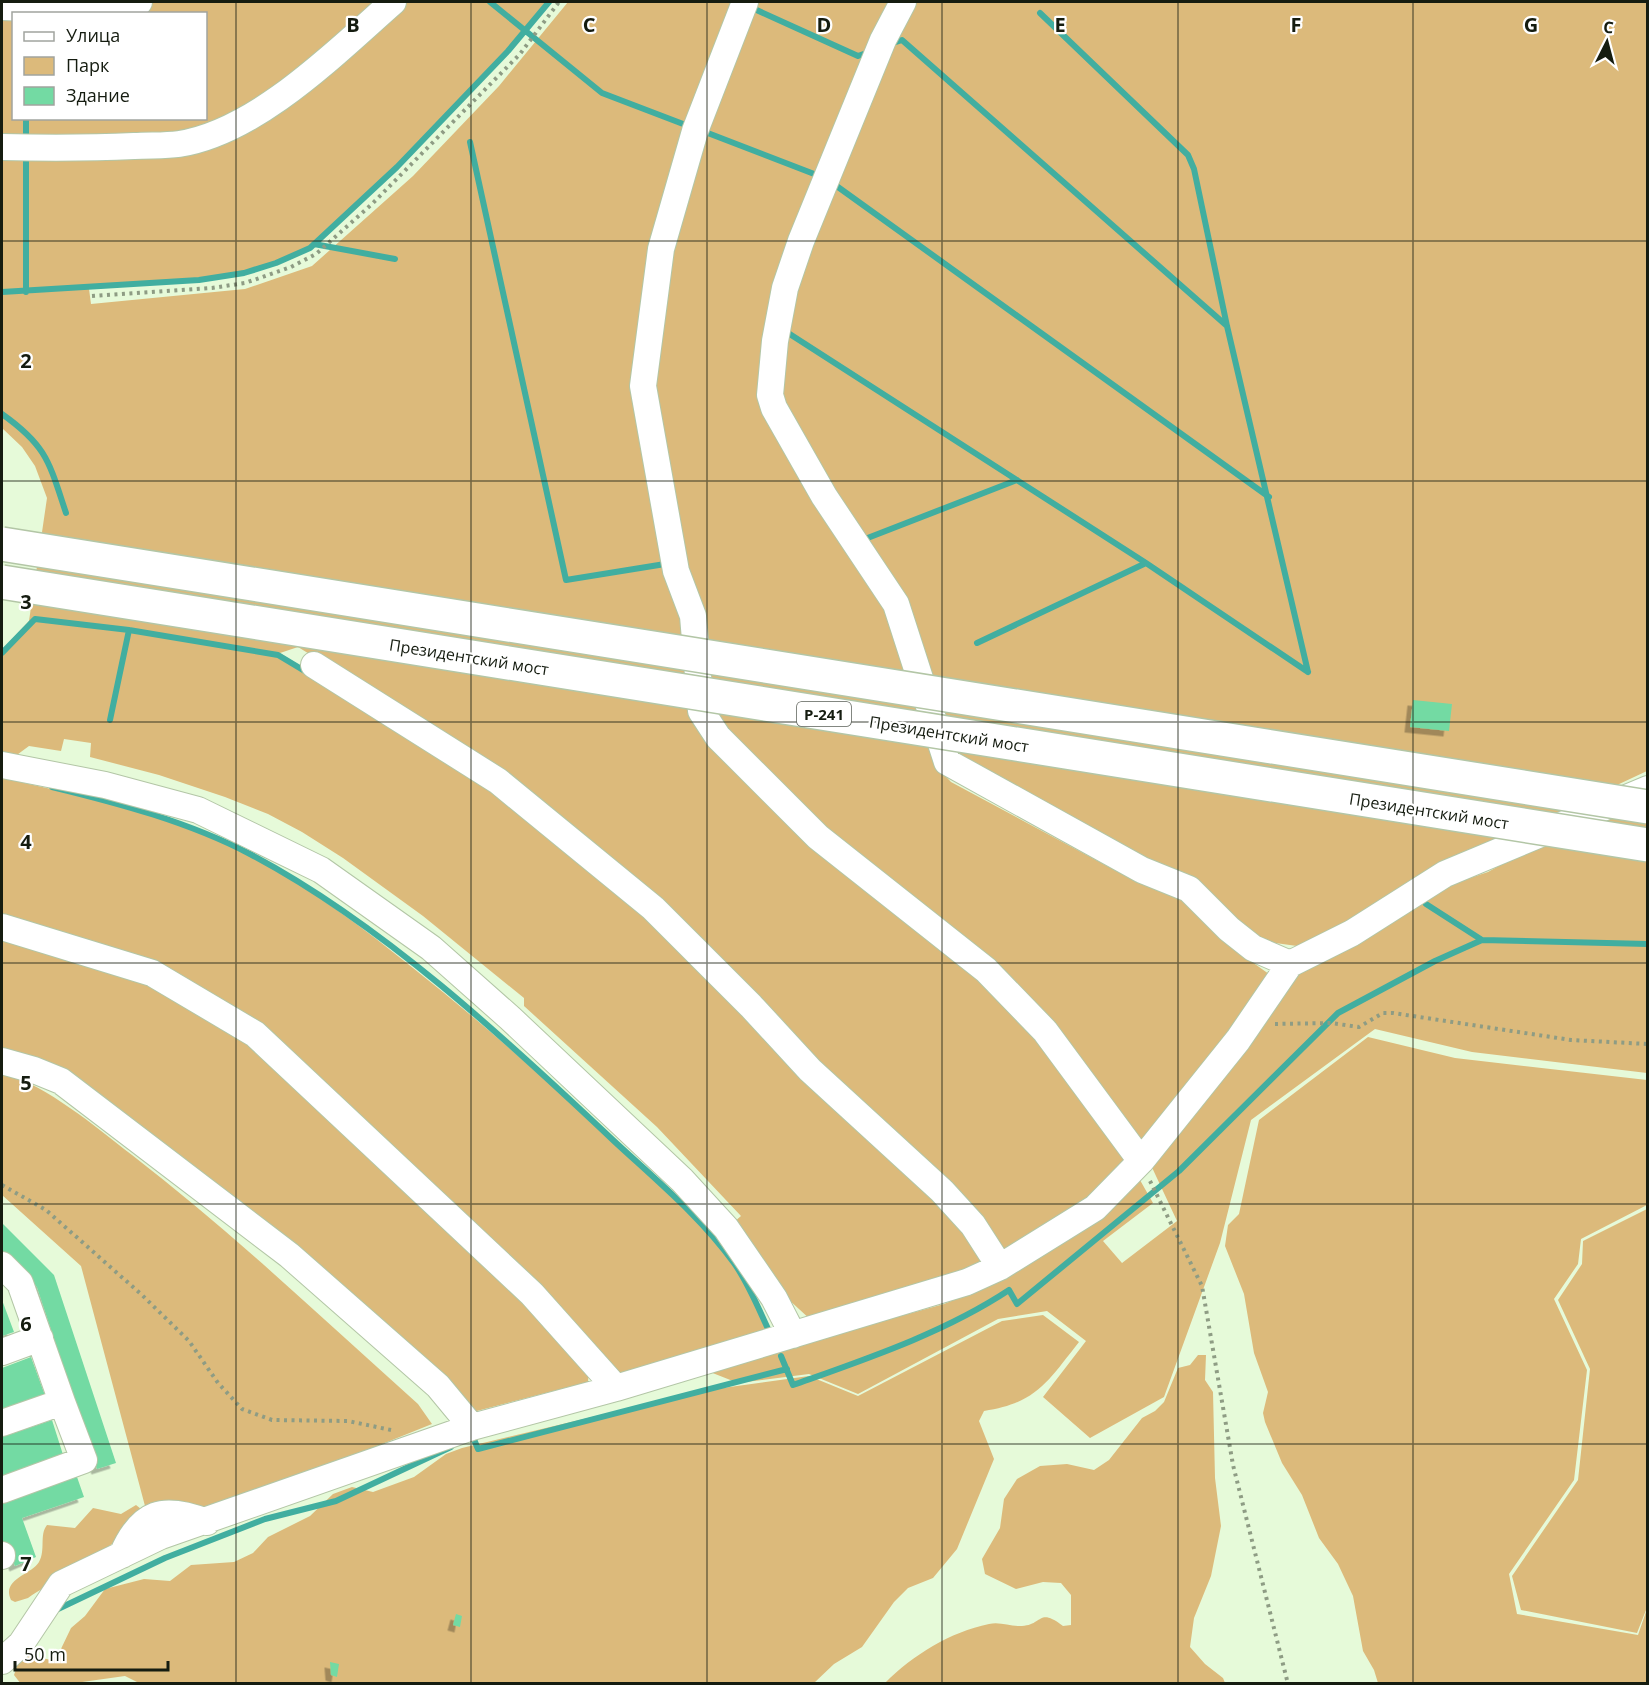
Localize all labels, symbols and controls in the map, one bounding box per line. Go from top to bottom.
text: B [346,11,360,38]
text: C [583,11,596,38]
text: D [817,11,831,38]
text: E [1054,11,1066,38]
text: F [1291,11,1301,38]
text: G [1524,11,1538,38]
legend [12,12,207,120]
north arrow [1577,12,1637,72]
text: С [1602,16,1615,39]
text: Улица [66,23,120,47]
text: Парк [66,53,110,77]
text: Здание [66,83,130,107]
text: 2 [20,347,32,374]
text: 3 [20,588,32,615]
street label: Президентский мост [388,634,551,681]
road number: Р-241 [797,702,851,726]
street label: Президентский мост [868,711,1031,758]
street label: Президентский мост [1348,788,1511,835]
text: 4 [20,828,32,855]
text: 5 [20,1069,32,1096]
text: 6 [20,1310,32,1337]
text: 7 [20,1550,32,1577]
scale bar [15,1634,168,1672]
text: 50 m [24,1642,66,1666]

